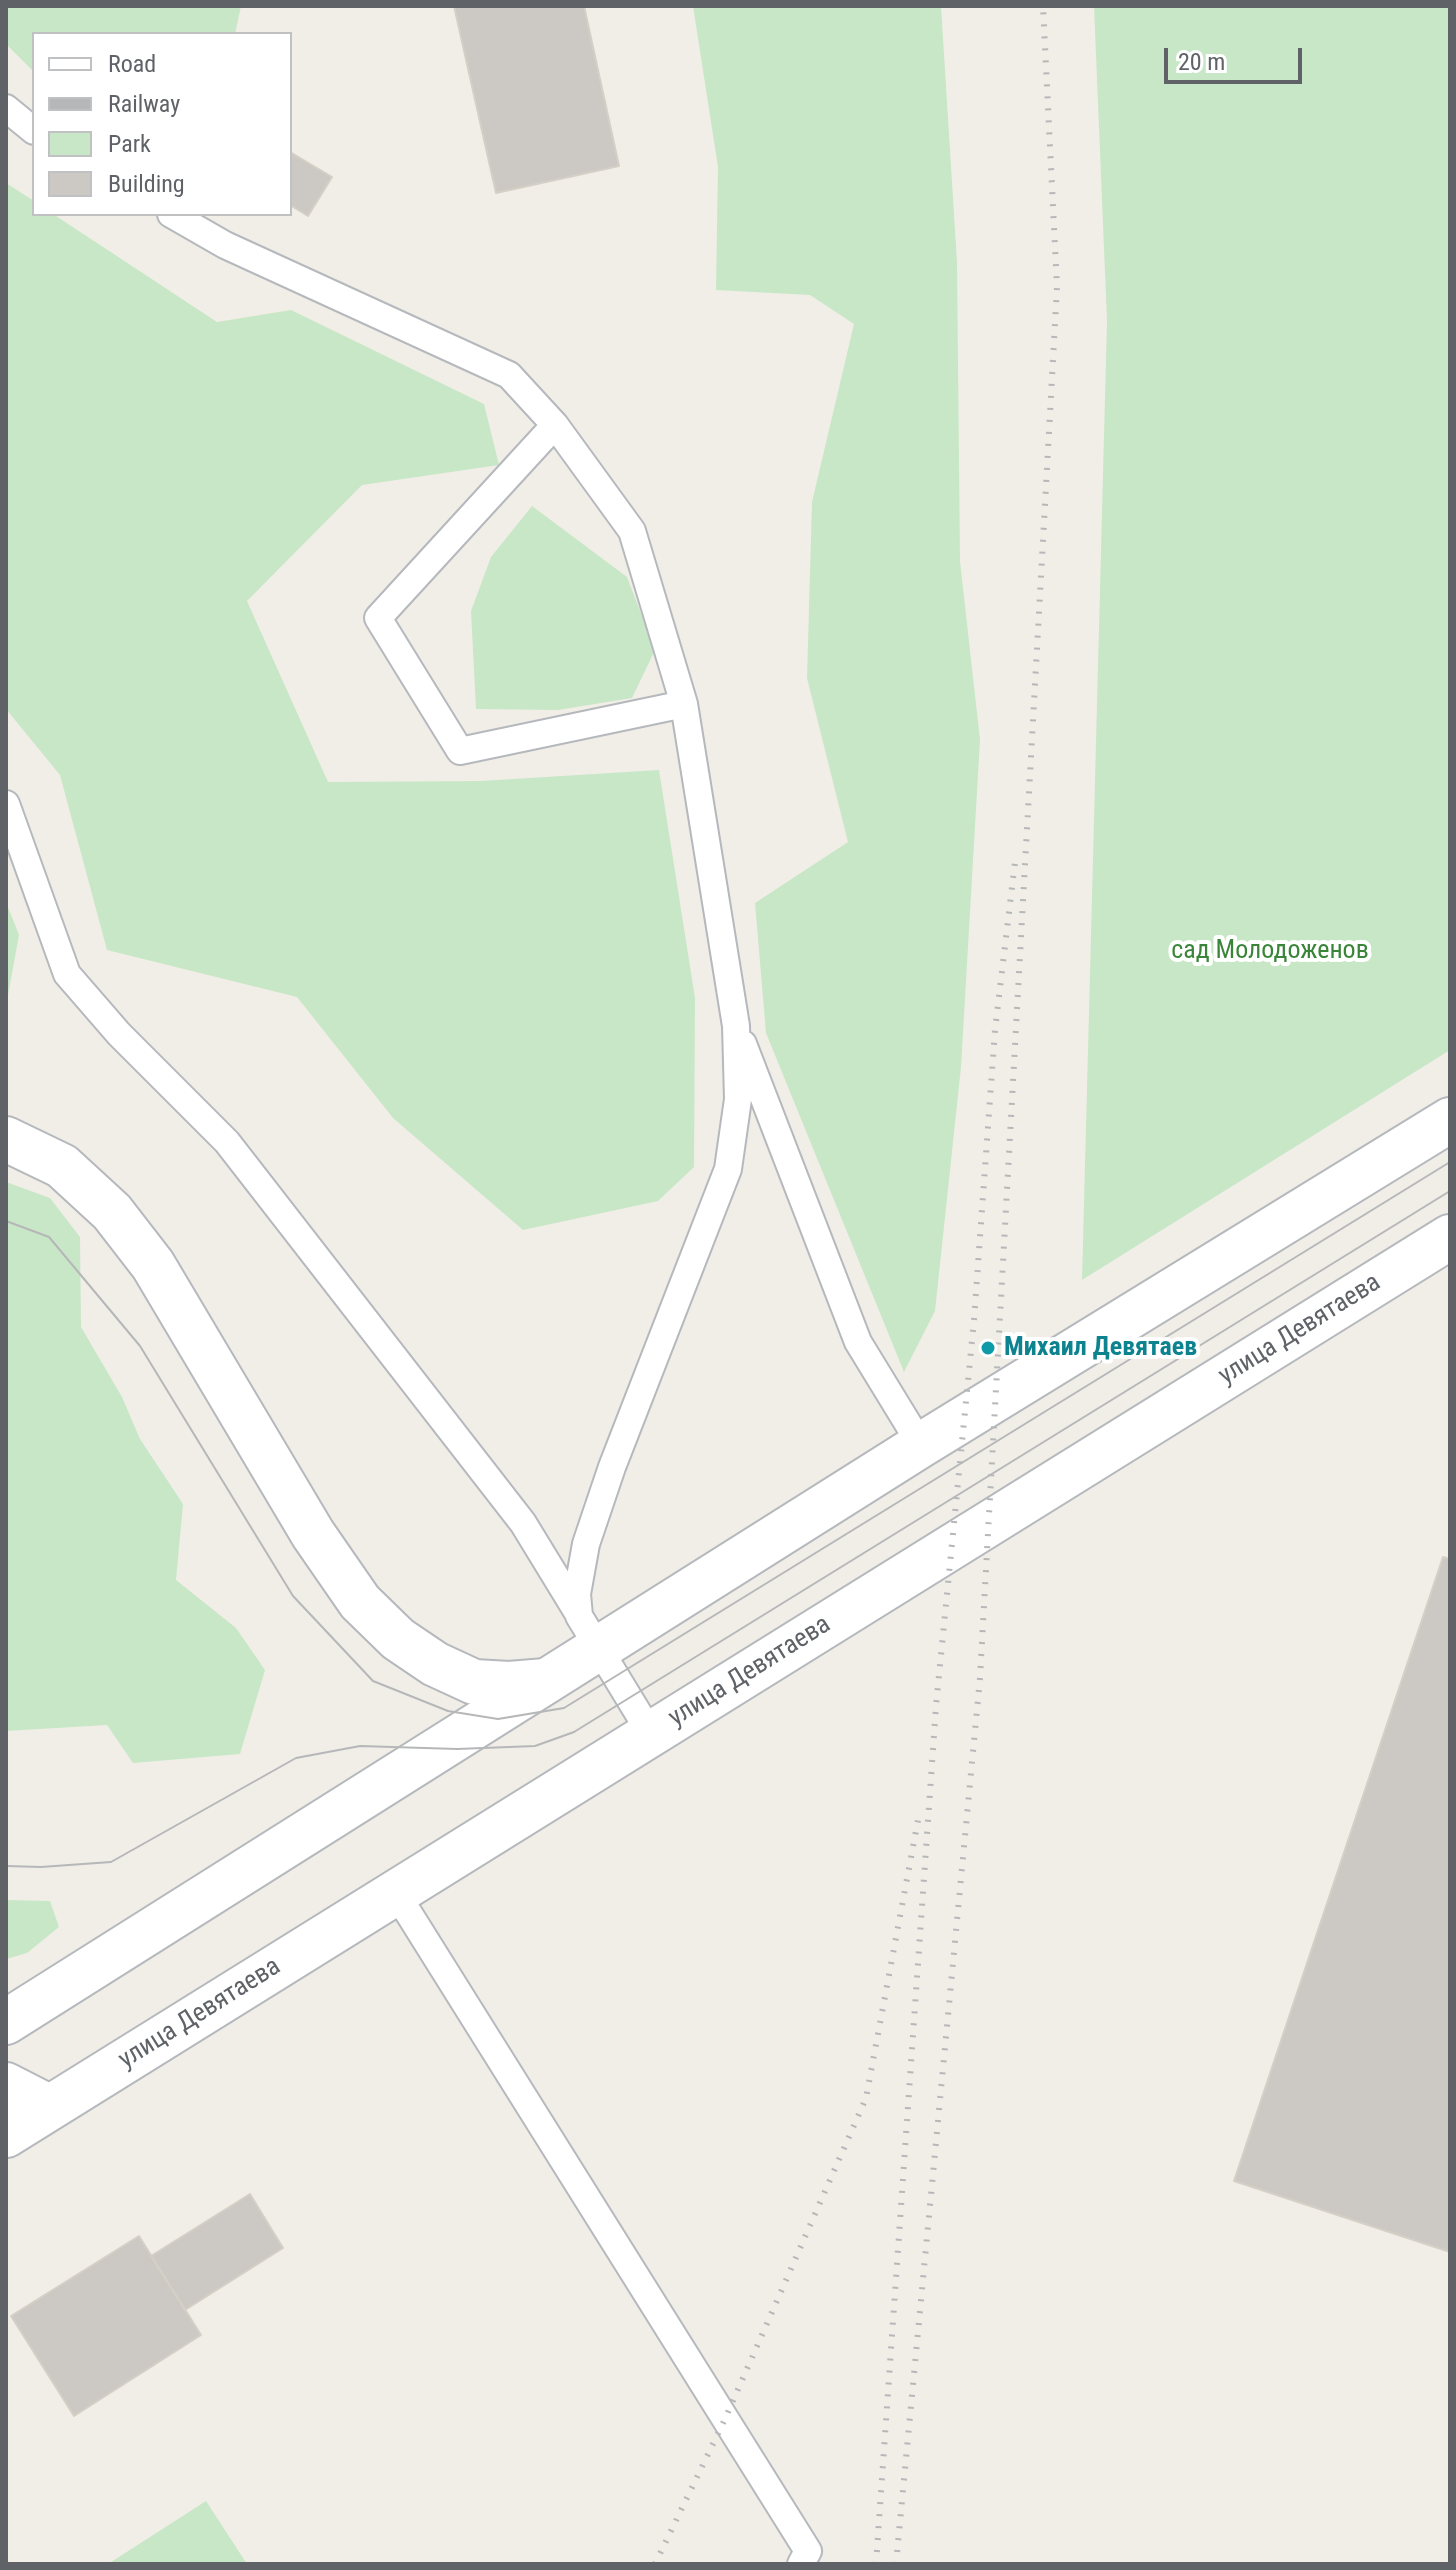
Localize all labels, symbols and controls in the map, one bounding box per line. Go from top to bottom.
legend [32,32,292,216]
scale bar [1168,32,1306,82]
text: 20 m [1178,48,1225,76]
text: Road [108,50,156,78]
text: Railway [108,90,180,118]
text: Park [108,130,151,158]
text: Building [108,170,185,198]
park label: сад Молодоженов [1171,935,1369,967]
street label: улица Девятаева [1213,1268,1387,1392]
place label: Михаил Девятаев [1004,1332,1197,1364]
marker: Михаил Девятаев [979,1339,997,1357]
street label: улица Девятаева [663,1610,837,1734]
street label: улица Девятаева [113,1952,287,2076]

